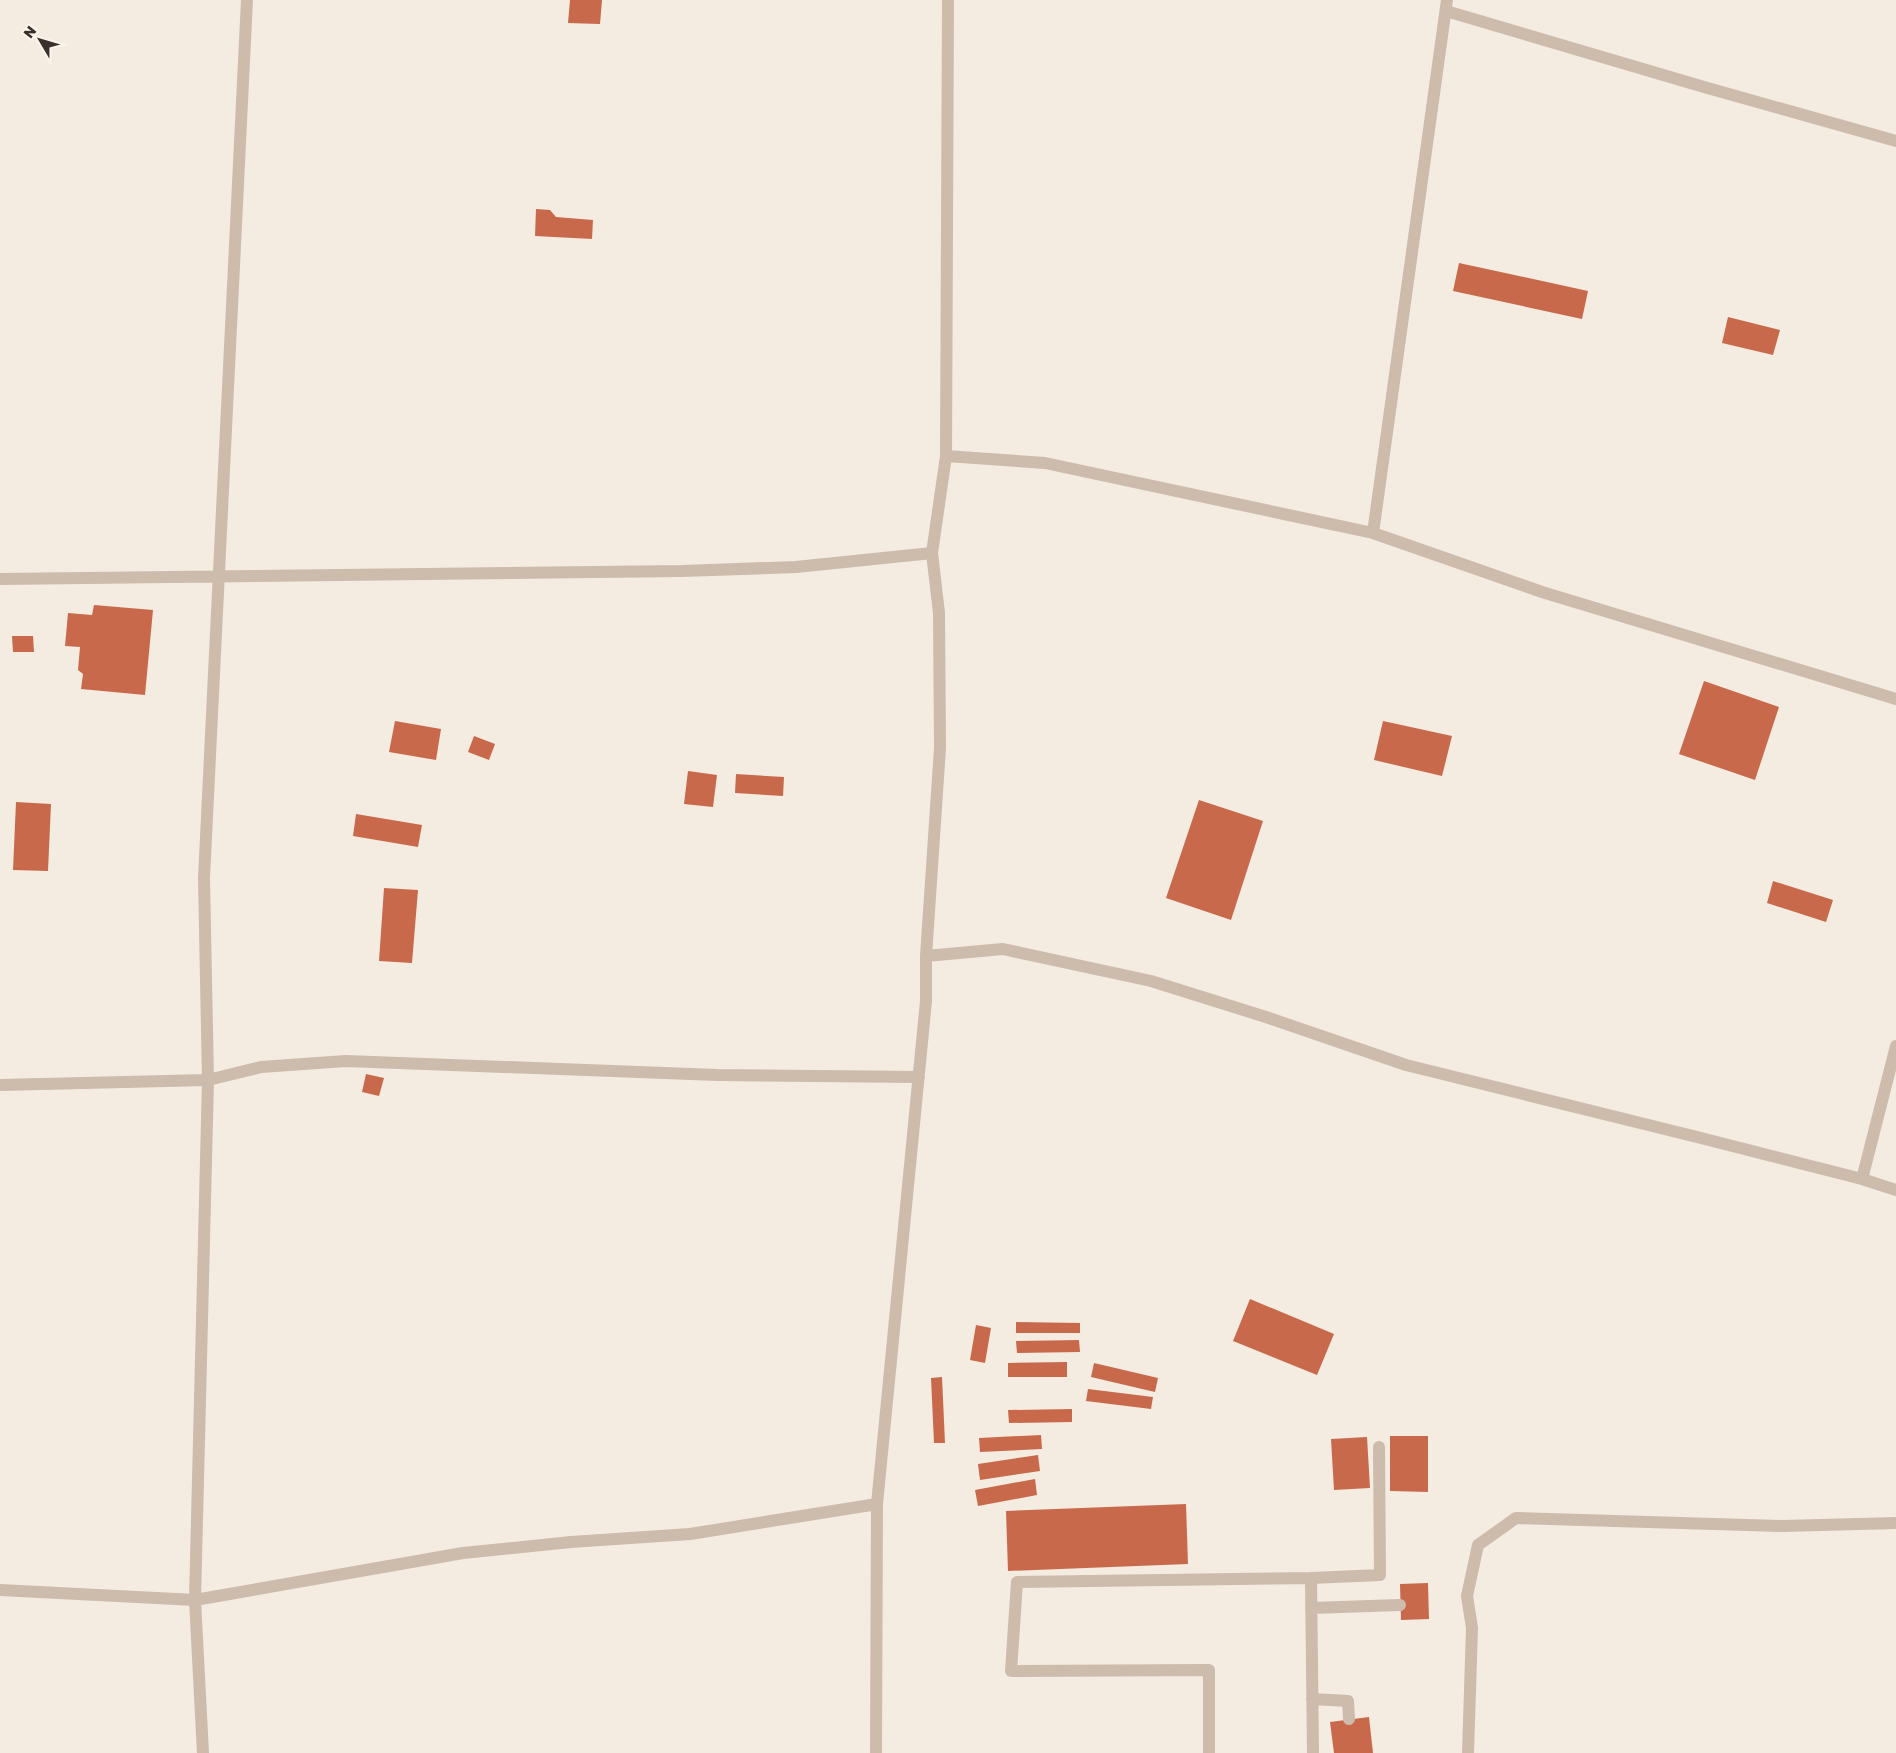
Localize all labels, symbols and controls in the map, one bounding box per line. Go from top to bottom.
north arrow [15,15,65,65]
text: N [19,22,39,41]

